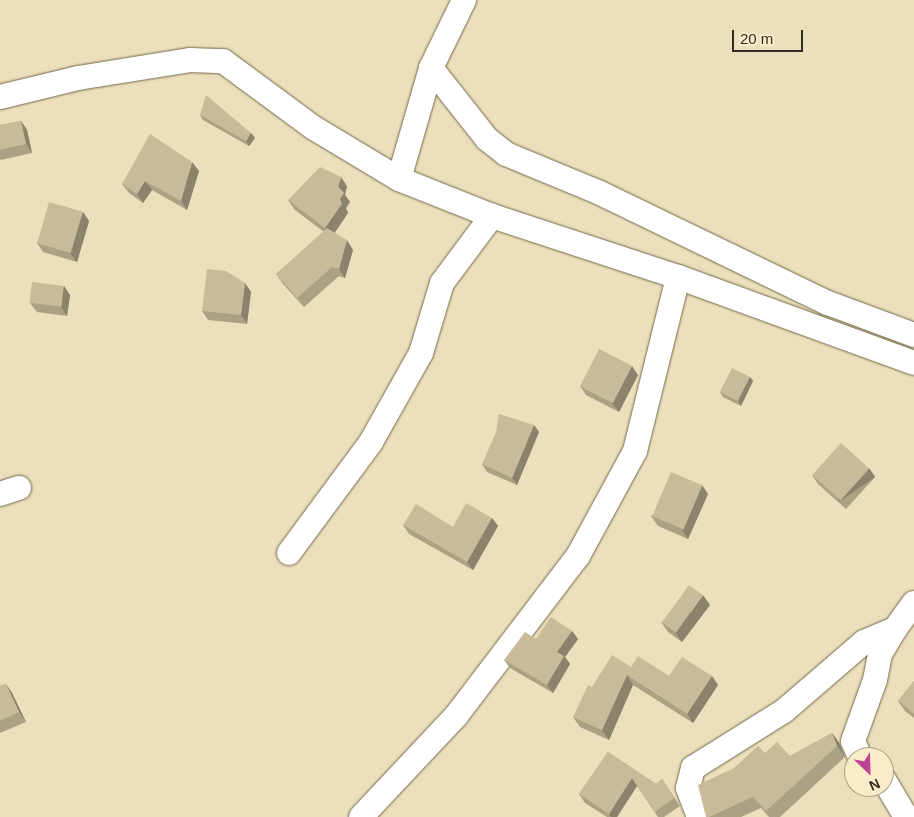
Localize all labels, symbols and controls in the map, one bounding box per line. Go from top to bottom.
scale bar [734,20,805,52]
text: 20 m [740,30,773,47]
north arrow [844,747,894,797]
text: N [867,775,883,794]

